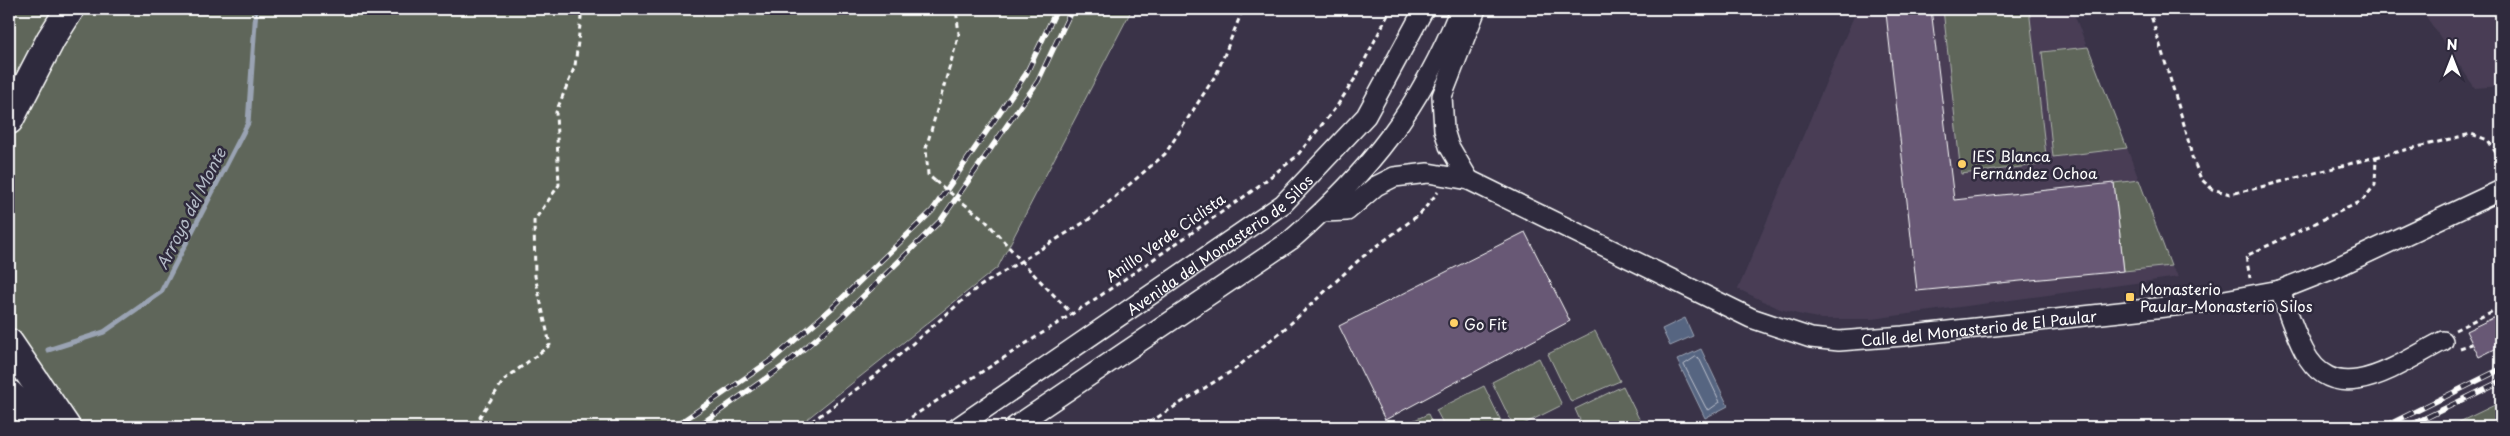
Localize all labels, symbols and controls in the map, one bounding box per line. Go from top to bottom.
north arrow [2428,32,2478,82]
text: N [2446,34,2458,55]
water label: Arroyo del Monte [149,142,232,273]
place label: IES Blanca Fernández Ochoa [1972,144,2098,184]
marker: IES Blanca Fernández Ochoa [1956,158,1968,170]
street label: Avenida del Monasterio de Silos [1121,168,1317,320]
street label: Anillo Verde Ciclista [1100,187,1230,287]
place label: Monasterio Paular-Monasterio Silos [2140,277,2313,317]
marker: Monasterio Paular-Monasterio Silos [2124,291,2136,303]
street label: Calle del Monasterio de El Paular [1860,303,2098,351]
place label: Go Fit [1464,312,1507,335]
marker: Go Fit [1448,317,1460,329]

